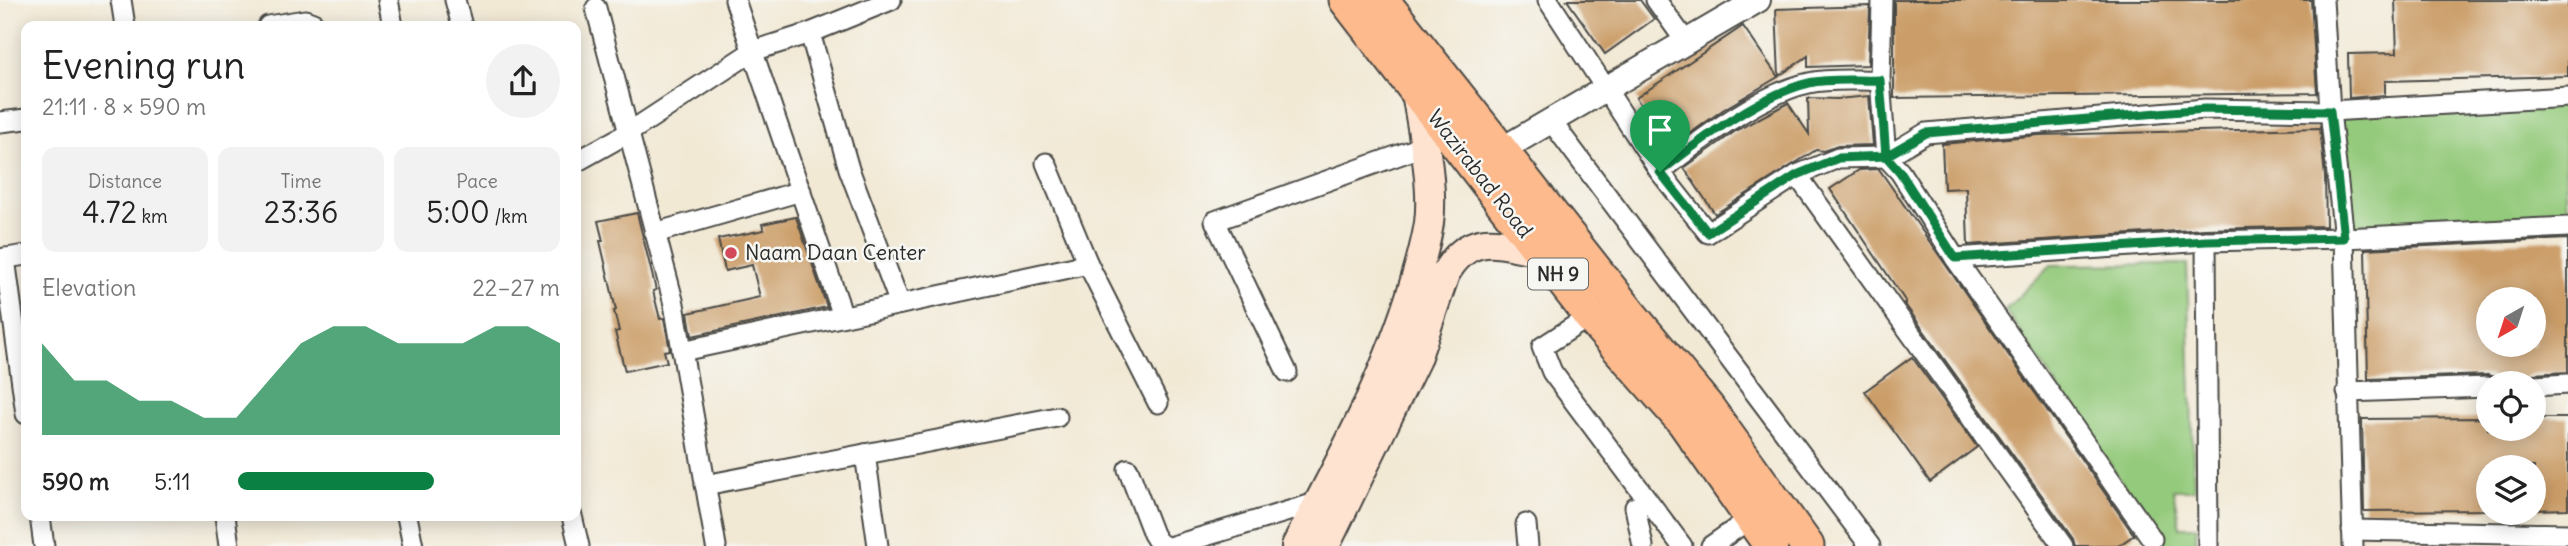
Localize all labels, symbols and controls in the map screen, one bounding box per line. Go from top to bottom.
text: Evening run [42,42,245,89]
button: share [486,44,560,118]
text: 21:11 · 8 × 590 m [42,92,206,121]
pin [1630,100,1690,172]
street label: Wazirabad Road [1422,104,1539,243]
icon: arrive [1641,111,1679,149]
text: Distance [88,169,162,193]
text: Time [280,169,322,193]
text: Pace [456,169,498,193]
text: 4.72 [82,193,137,231]
text: 23:36 [264,193,338,231]
text: 5:00 [426,193,490,231]
text: km [137,204,168,228]
text: /km [490,204,528,228]
place label: Naam Daan Center [745,239,926,266]
marker: Naam Daan Center [723,245,739,261]
road number: NH 9 [1528,258,1588,290]
text: Elevation [42,273,136,302]
text: 22–27 m [472,273,560,302]
north arrow [2476,287,2546,357]
map controls [2476,287,2546,525]
button: locate [2476,371,2546,441]
button: layers [2476,455,2546,525]
text: 590 m [42,467,109,496]
text: 5:11 [154,467,191,496]

